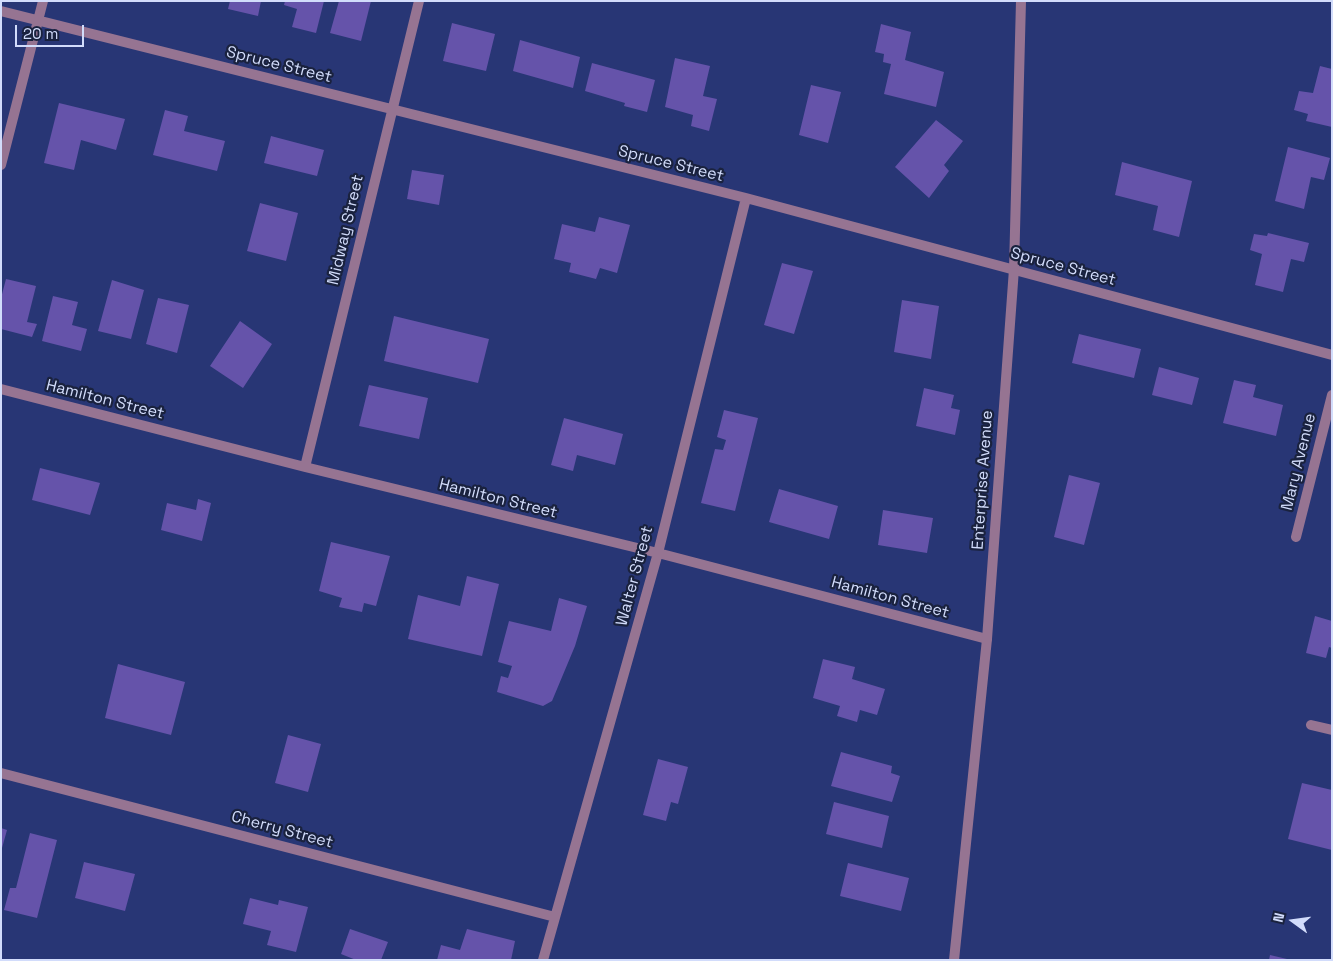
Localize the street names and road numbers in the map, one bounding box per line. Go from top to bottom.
street label: Spruce Street [224,43,334,87]
street label: Spruce Street [616,142,726,186]
street label: Midway Street [324,173,368,287]
street label: Spruce Street [1008,244,1118,290]
street label: Hamilton Street [44,376,166,424]
street label: Enterprise Avenue [969,410,997,550]
street label: Mary Avenue [1278,411,1320,513]
street label: Hamilton Street [437,475,559,523]
street label: Walter Street [612,524,658,628]
street label: Hamilton Street [829,573,951,623]
street label: Cherry Street [229,807,335,853]

